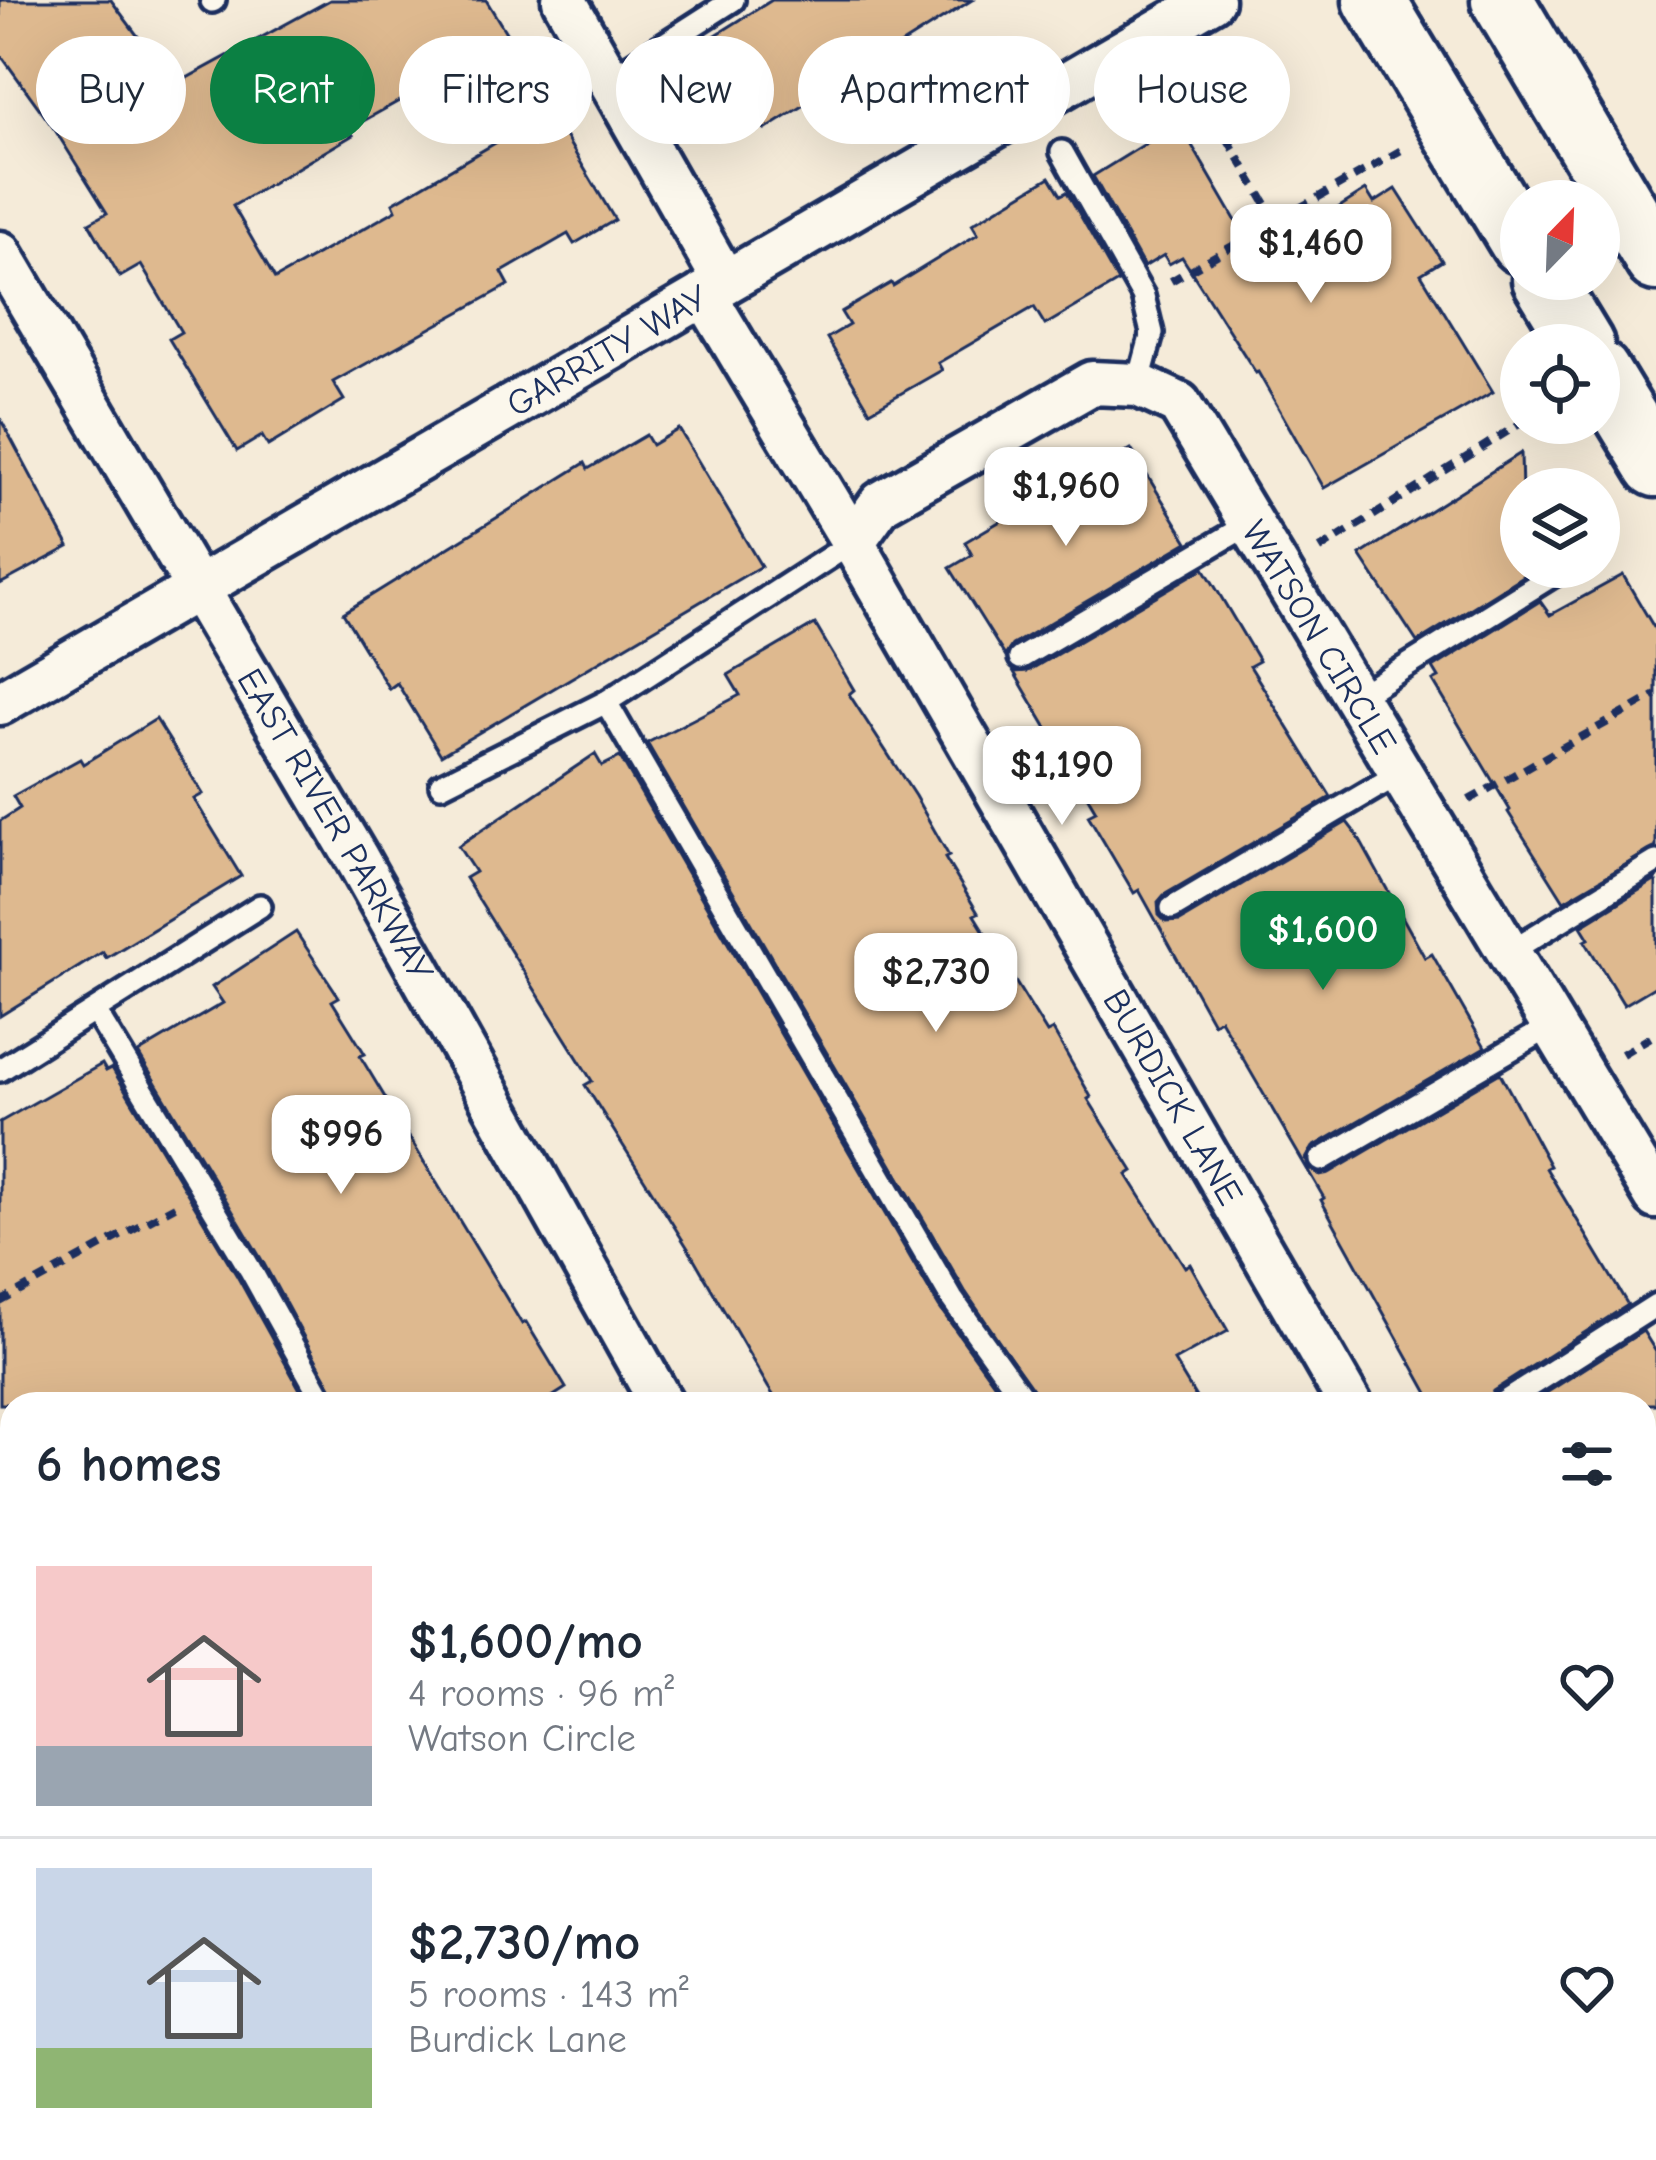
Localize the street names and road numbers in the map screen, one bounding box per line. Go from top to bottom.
street label: GARRITY WAY [499,276,716,425]
street label: WATSON CIRCLE [1233,513,1405,761]
street label: EAST RIVER PARKWAY [229,661,442,989]
street label: BURDICK LANE [1095,982,1251,1212]

